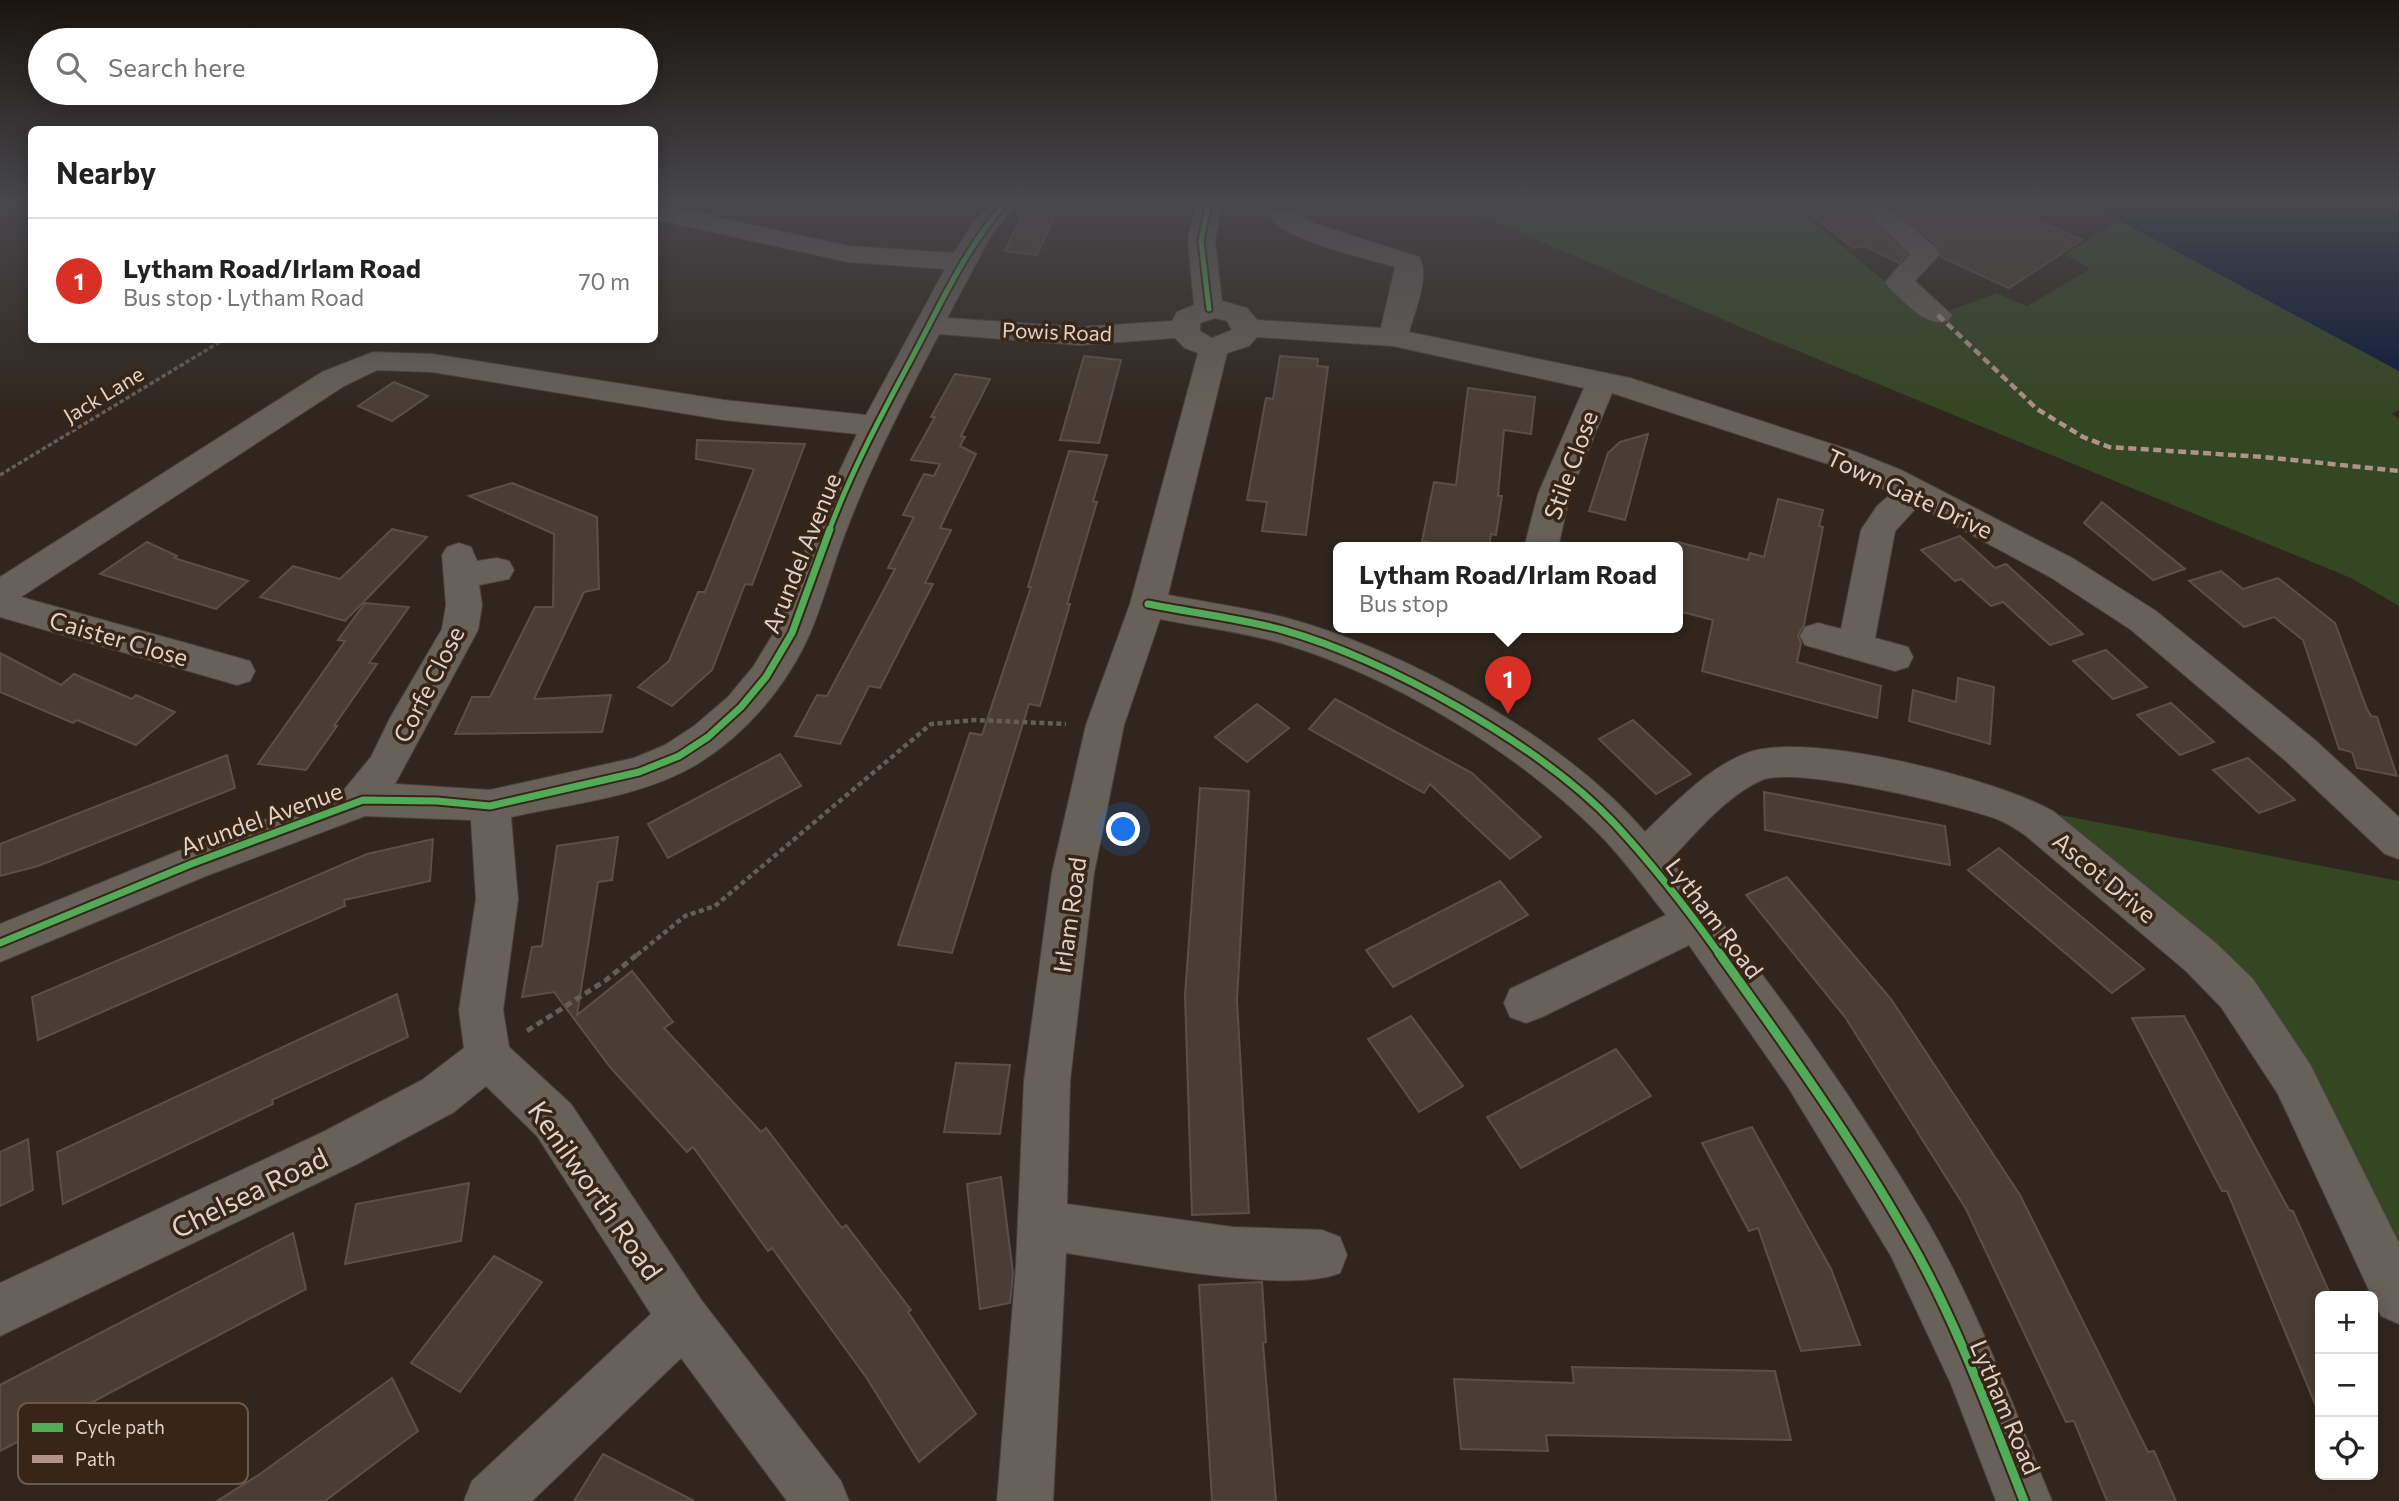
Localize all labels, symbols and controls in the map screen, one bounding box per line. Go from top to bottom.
search box [28,28,658,105]
icon: search [52,48,90,86]
text: Search here [108,51,246,82]
text: Nearby [56,153,156,190]
text: Lytham Road/Irlam Road [123,252,421,283]
text: 1 [74,267,84,295]
text: 70 m [578,267,630,295]
text: Bus stop · Lytham Road [123,283,364,311]
street label: Powis Road [1002,317,1112,345]
street label: Jack Lane [58,360,148,428]
street label: Stile Close [1537,407,1603,523]
street label: Town Gate Drive [1822,442,1998,544]
street label: Arundel Avenue [756,469,846,637]
popup [1333,542,1683,633]
text: Lytham Road/Irlam Road [1359,558,1657,589]
text: Bus stop [1359,589,1449,617]
street label: Caister Close [46,604,192,672]
street label: Corfe Close [386,621,470,747]
pin: 1 [1485,656,1531,714]
street label: Arundel Avenue [176,775,346,861]
your location [1106,812,1140,846]
street label: Ascot Drive [2047,825,2163,929]
street label: Lytham Road [1660,852,1770,984]
street label: Irlam Road [1047,855,1091,975]
street label: Kenilworth Road [522,1094,670,1286]
street label: Chelsea Road [165,1139,333,1245]
map controls [2315,1291,2378,1480]
button: + [2315,1291,2378,1354]
street label: Lytham Road [1965,1335,2047,1479]
button: − [2315,1354,2378,1417]
legend [18,1403,248,1484]
text: Cycle path [75,1415,165,1438]
button: locate [2315,1417,2378,1480]
text: Path [75,1447,116,1470]

